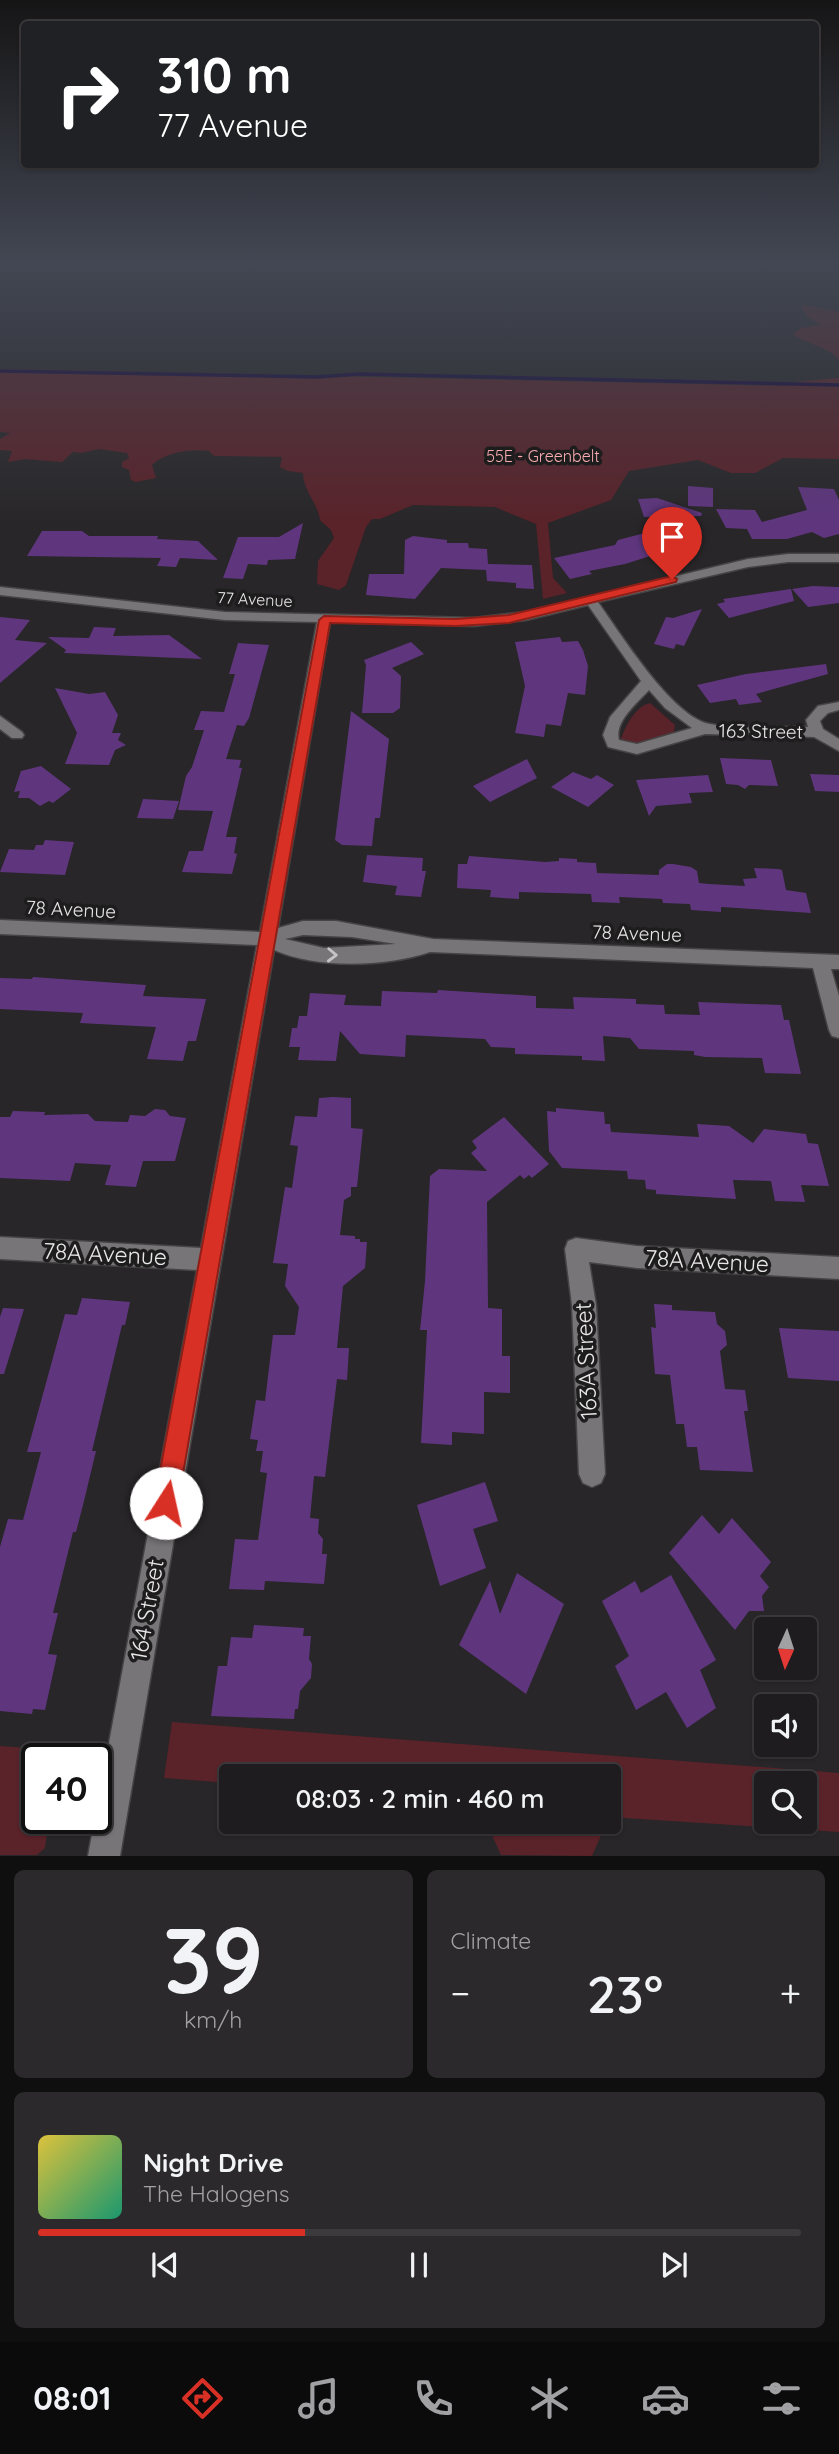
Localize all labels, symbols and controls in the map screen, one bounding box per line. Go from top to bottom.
text: 310 m [157,44,291,105]
icon: right [42,49,133,140]
text: 77 Avenue [157,105,308,145]
park label: 55E - Greenbelt [486,446,600,466]
pin [642,507,702,579]
icon: arrive [653,518,691,556]
street label: 77 Avenue [217,587,293,611]
street label: 163 Street [719,718,803,744]
street label: 78 Avenue [25,895,117,923]
street label: 78 Avenue [592,919,682,947]
one-way arrow [327,947,338,962]
street label: 78A Avenue [42,1236,168,1271]
street label: 78A Avenue [644,1243,770,1278]
street label: 163A Street [568,1302,603,1420]
position arrow [129,1466,203,1540]
street label: 164 Street [123,1557,170,1663]
north arrow [754,1617,817,1680]
map controls [754,1617,817,1834]
button: sound [754,1694,817,1757]
speed limit sign: 40 [21,1743,112,1834]
button: search [754,1771,817,1834]
text: 08:03 · 2 min · 460 m [295,1782,545,1815]
text: 39 [163,1902,264,2016]
text: Climate [451,1926,531,1955]
text: 23° [587,1961,663,2026]
text: − [451,1969,470,2017]
text: + [780,1969,801,2017]
text: km/h [184,2005,242,2034]
text: Night Drive [143,2146,284,2179]
text: The Halogens [143,2179,290,2208]
icon: previous [146,2246,184,2284]
icon: pause [400,2246,438,2284]
icon: next [655,2246,693,2284]
icon: directions [178,2374,227,2423]
icon: music [294,2374,343,2423]
icon: phone [409,2374,458,2423]
icon: climate [525,2374,574,2423]
icon: car [641,2374,690,2423]
icon: filters [757,2374,806,2423]
text: 08:01 [33,2378,111,2418]

